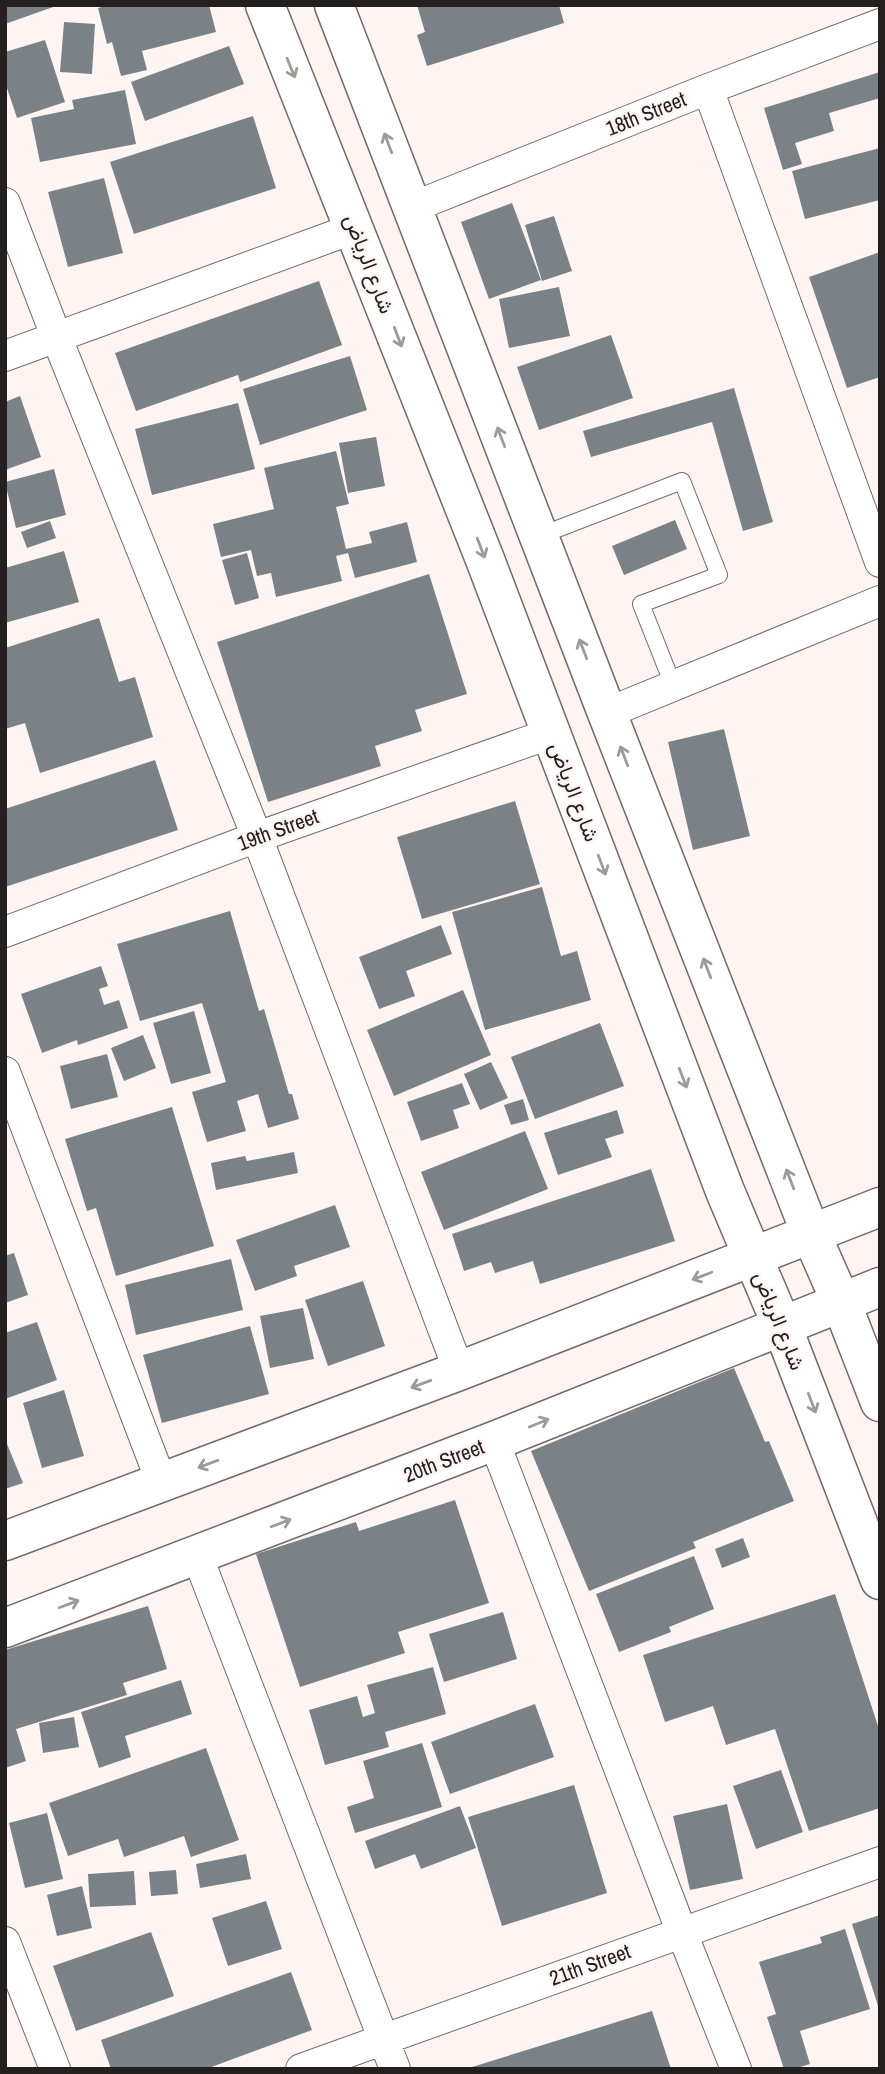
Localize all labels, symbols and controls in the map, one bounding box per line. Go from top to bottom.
one-way arrow [286,57,299,79]
street label: 18th Street [601,84,690,143]
one-way arrow [381,133,393,154]
street label: شارع الرياض [337,210,402,318]
one-way arrow [393,325,405,347]
one-way arrow [494,426,507,448]
one-way arrow [476,537,489,559]
one-way arrow [575,639,588,661]
street label: شارع الرياض [542,738,607,846]
one-way arrow [616,745,629,767]
street label: 19th Street [233,801,323,858]
one-way arrow [597,854,609,876]
one-way arrow [699,957,712,979]
one-way arrow [677,1067,690,1088]
one-way arrow [782,1169,795,1191]
street label: شارع الرياض [746,1267,812,1375]
one-way arrow [692,1271,713,1283]
one-way arrow [411,1379,433,1392]
one-way arrow [806,1392,819,1414]
one-way arrow [528,1416,550,1429]
street label: 20th Street [399,1432,489,1489]
one-way arrow [198,1458,219,1471]
one-way arrow [270,1515,292,1528]
one-way arrow [58,1597,79,1609]
street label: 21th Street [545,1936,635,1993]

